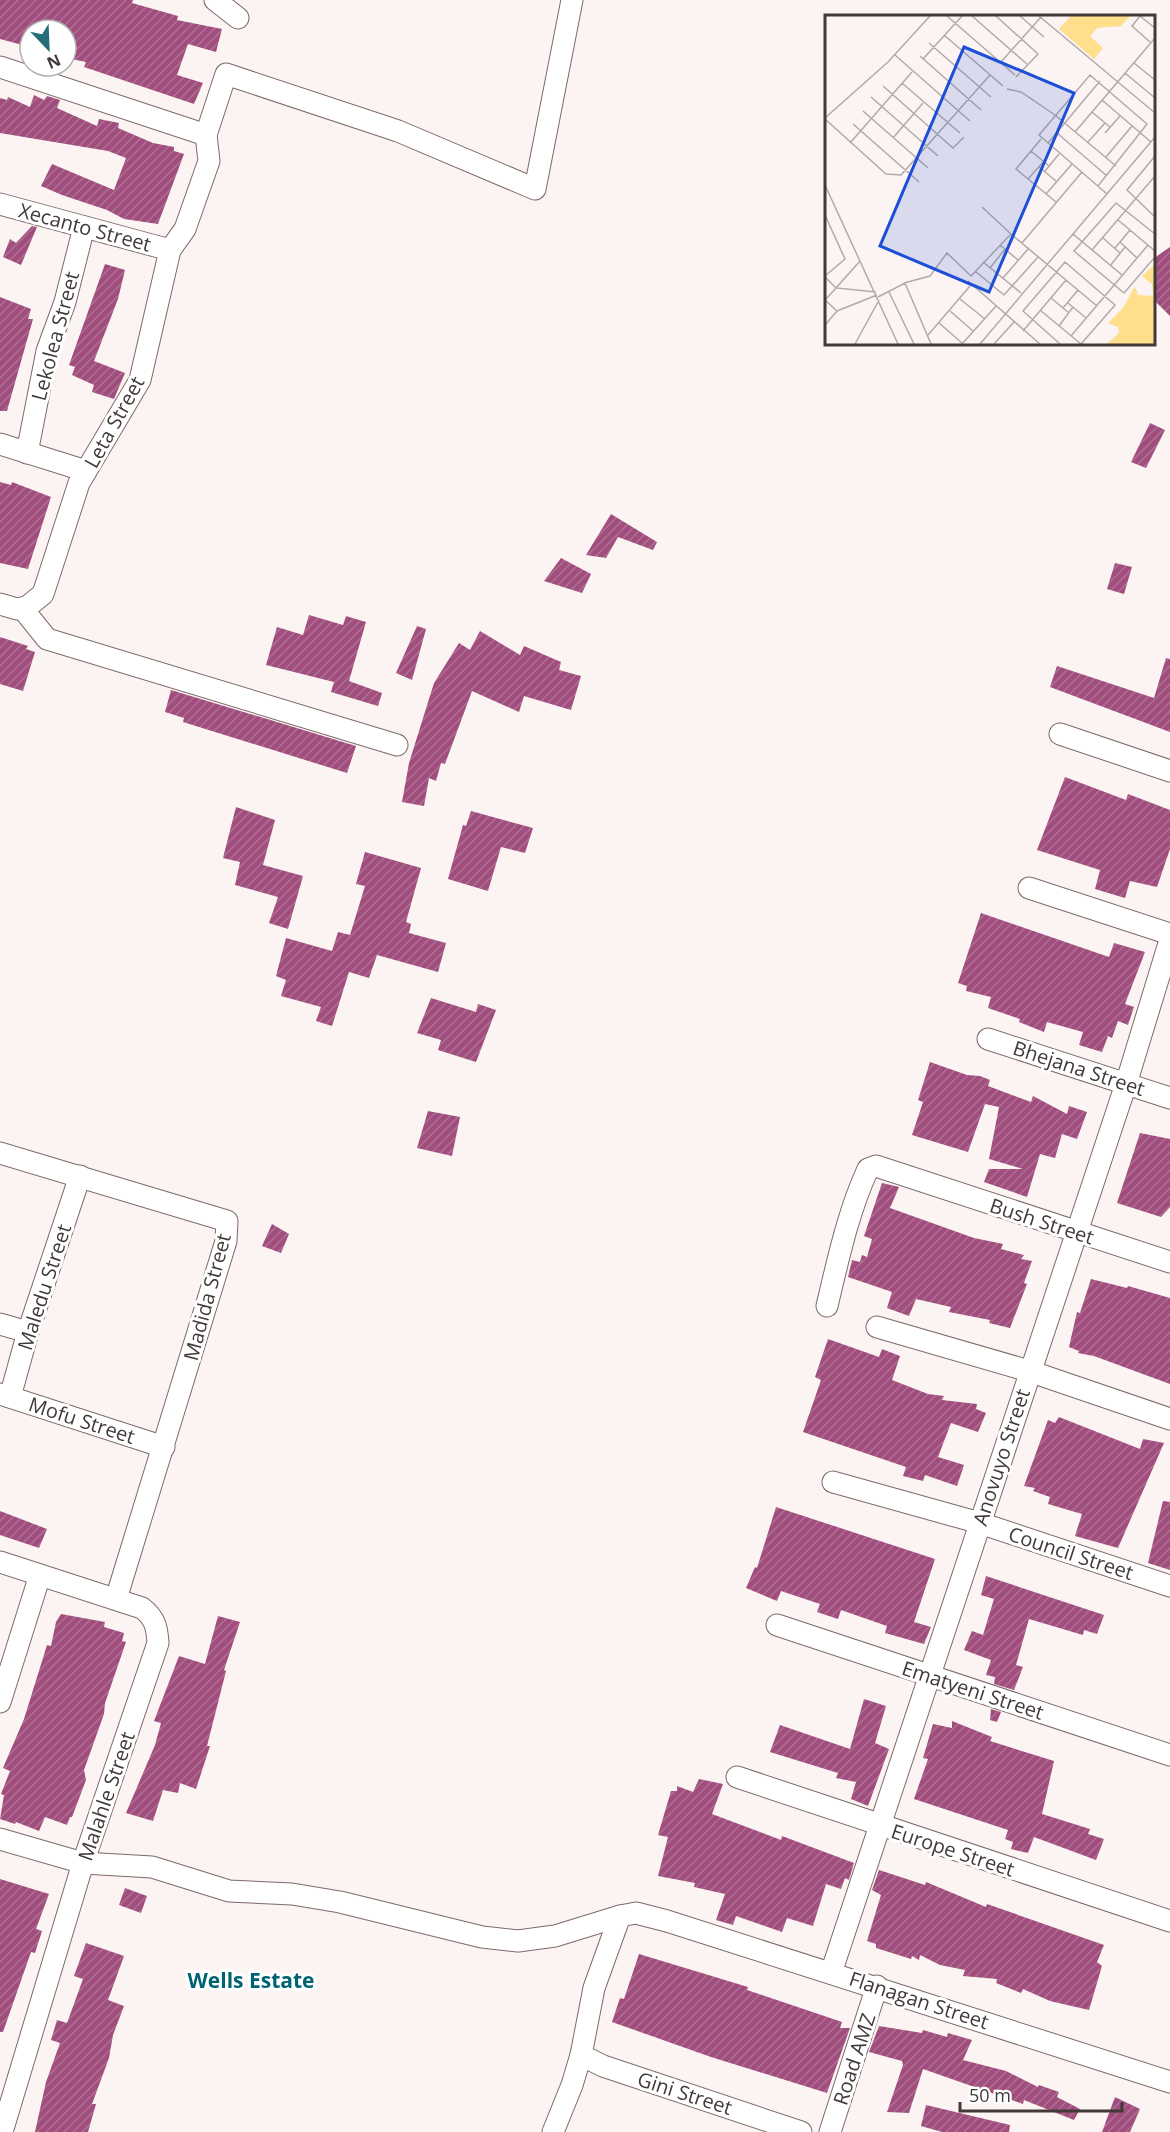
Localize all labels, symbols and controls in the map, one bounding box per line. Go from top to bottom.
inset map [825,15,1155,345]
north arrow [18,18,78,78]
text: N [44,49,64,74]
street label: Xecanto Street [16,196,154,258]
street label: Lekolea Street [25,268,85,404]
street label: Leta Street [78,371,150,473]
street label: Bhejana Street [1010,1034,1148,1102]
street label: Bush Street [986,1191,1098,1251]
street label: Maledu Street [11,1221,77,1353]
street label: Madida Street [177,1230,237,1364]
street label: Anovuyo Street [966,1385,1036,1529]
street label: Mofu Street [25,1390,139,1450]
street label: Council Street [1005,1520,1137,1586]
street label: Ematyeni Street [899,1654,1047,1726]
street label: Malahle Street [71,1728,141,1864]
street label: Europe Street [888,1817,1018,1883]
street label: Flanagan Street [846,1965,992,2035]
district label: Wells Estate [188,1966,314,1994]
street label: Road AMZ [826,2010,882,2108]
street label: Gini Street [634,2065,736,2121]
scale bar [960,2075,1122,2113]
text: 50 m [969,2083,1011,2107]

